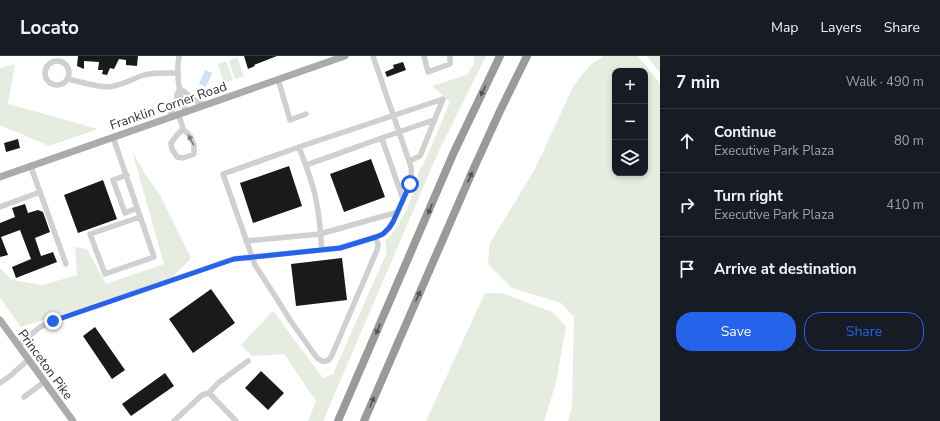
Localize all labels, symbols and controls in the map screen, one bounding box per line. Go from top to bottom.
text: Locato [20,15,79,41]
text: Map [771,18,798,37]
text: Layers [820,18,862,37]
text: Share [884,18,920,37]
map controls [612,68,648,176]
button: + [612,68,648,104]
text: 7 min [676,71,720,94]
text: Walk · 490 m [846,73,924,91]
street label: Franklin Corner Road [107,77,229,134]
one-way arrow [480,85,486,97]
button: − [612,104,648,140]
text: Continue [714,122,776,142]
icon: ahead [676,130,698,152]
text: 80 m [894,132,924,150]
one-way arrow [188,134,194,146]
button: layers [612,140,648,176]
text: Executive Park Plaza [714,142,834,160]
one-way arrow [467,172,473,183]
route start [401,175,419,193]
text: Turn right [714,186,783,206]
icon: right [676,194,698,216]
text: 410 m [886,196,924,214]
one-way arrow [426,204,432,216]
text: Executive Park Plaza [714,206,834,224]
icon: arrive [676,258,698,280]
text: Arrive at destination [714,259,857,279]
one-way arrow [415,291,421,302]
route end [44,312,62,330]
button: Save [676,312,796,351]
button: Share [804,312,924,351]
one-way arrow [375,323,381,334]
street label: Princeton Pike [14,326,77,403]
one-way arrow [369,397,375,408]

